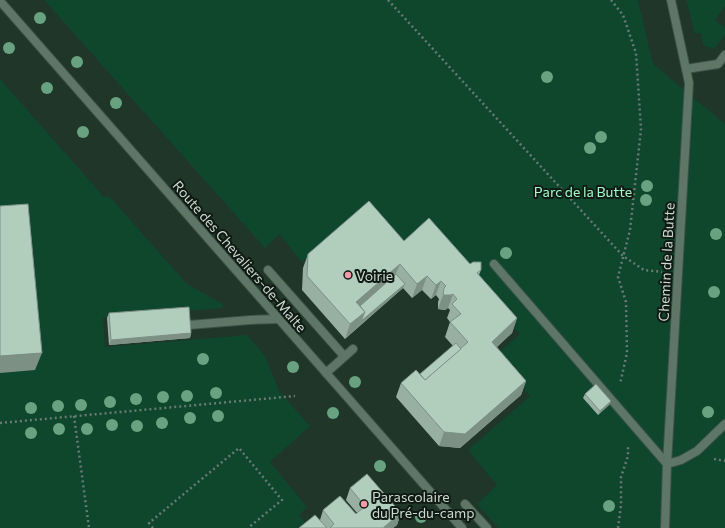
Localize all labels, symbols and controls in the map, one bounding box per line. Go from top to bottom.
street label: Route des Chevaliers-de-Malte [170,177,310,335]
park label: Parc de la Butte [534,183,632,200]
street label: Chemin de la Butte [654,202,678,322]
place label: Voirie [356,267,393,284]
marker: Voirie [343,270,353,280]
place label: Parascolaire du Pré-du-camp [372,488,475,521]
marker: Parascolaire du Pré-du-camp [359,499,369,509]

